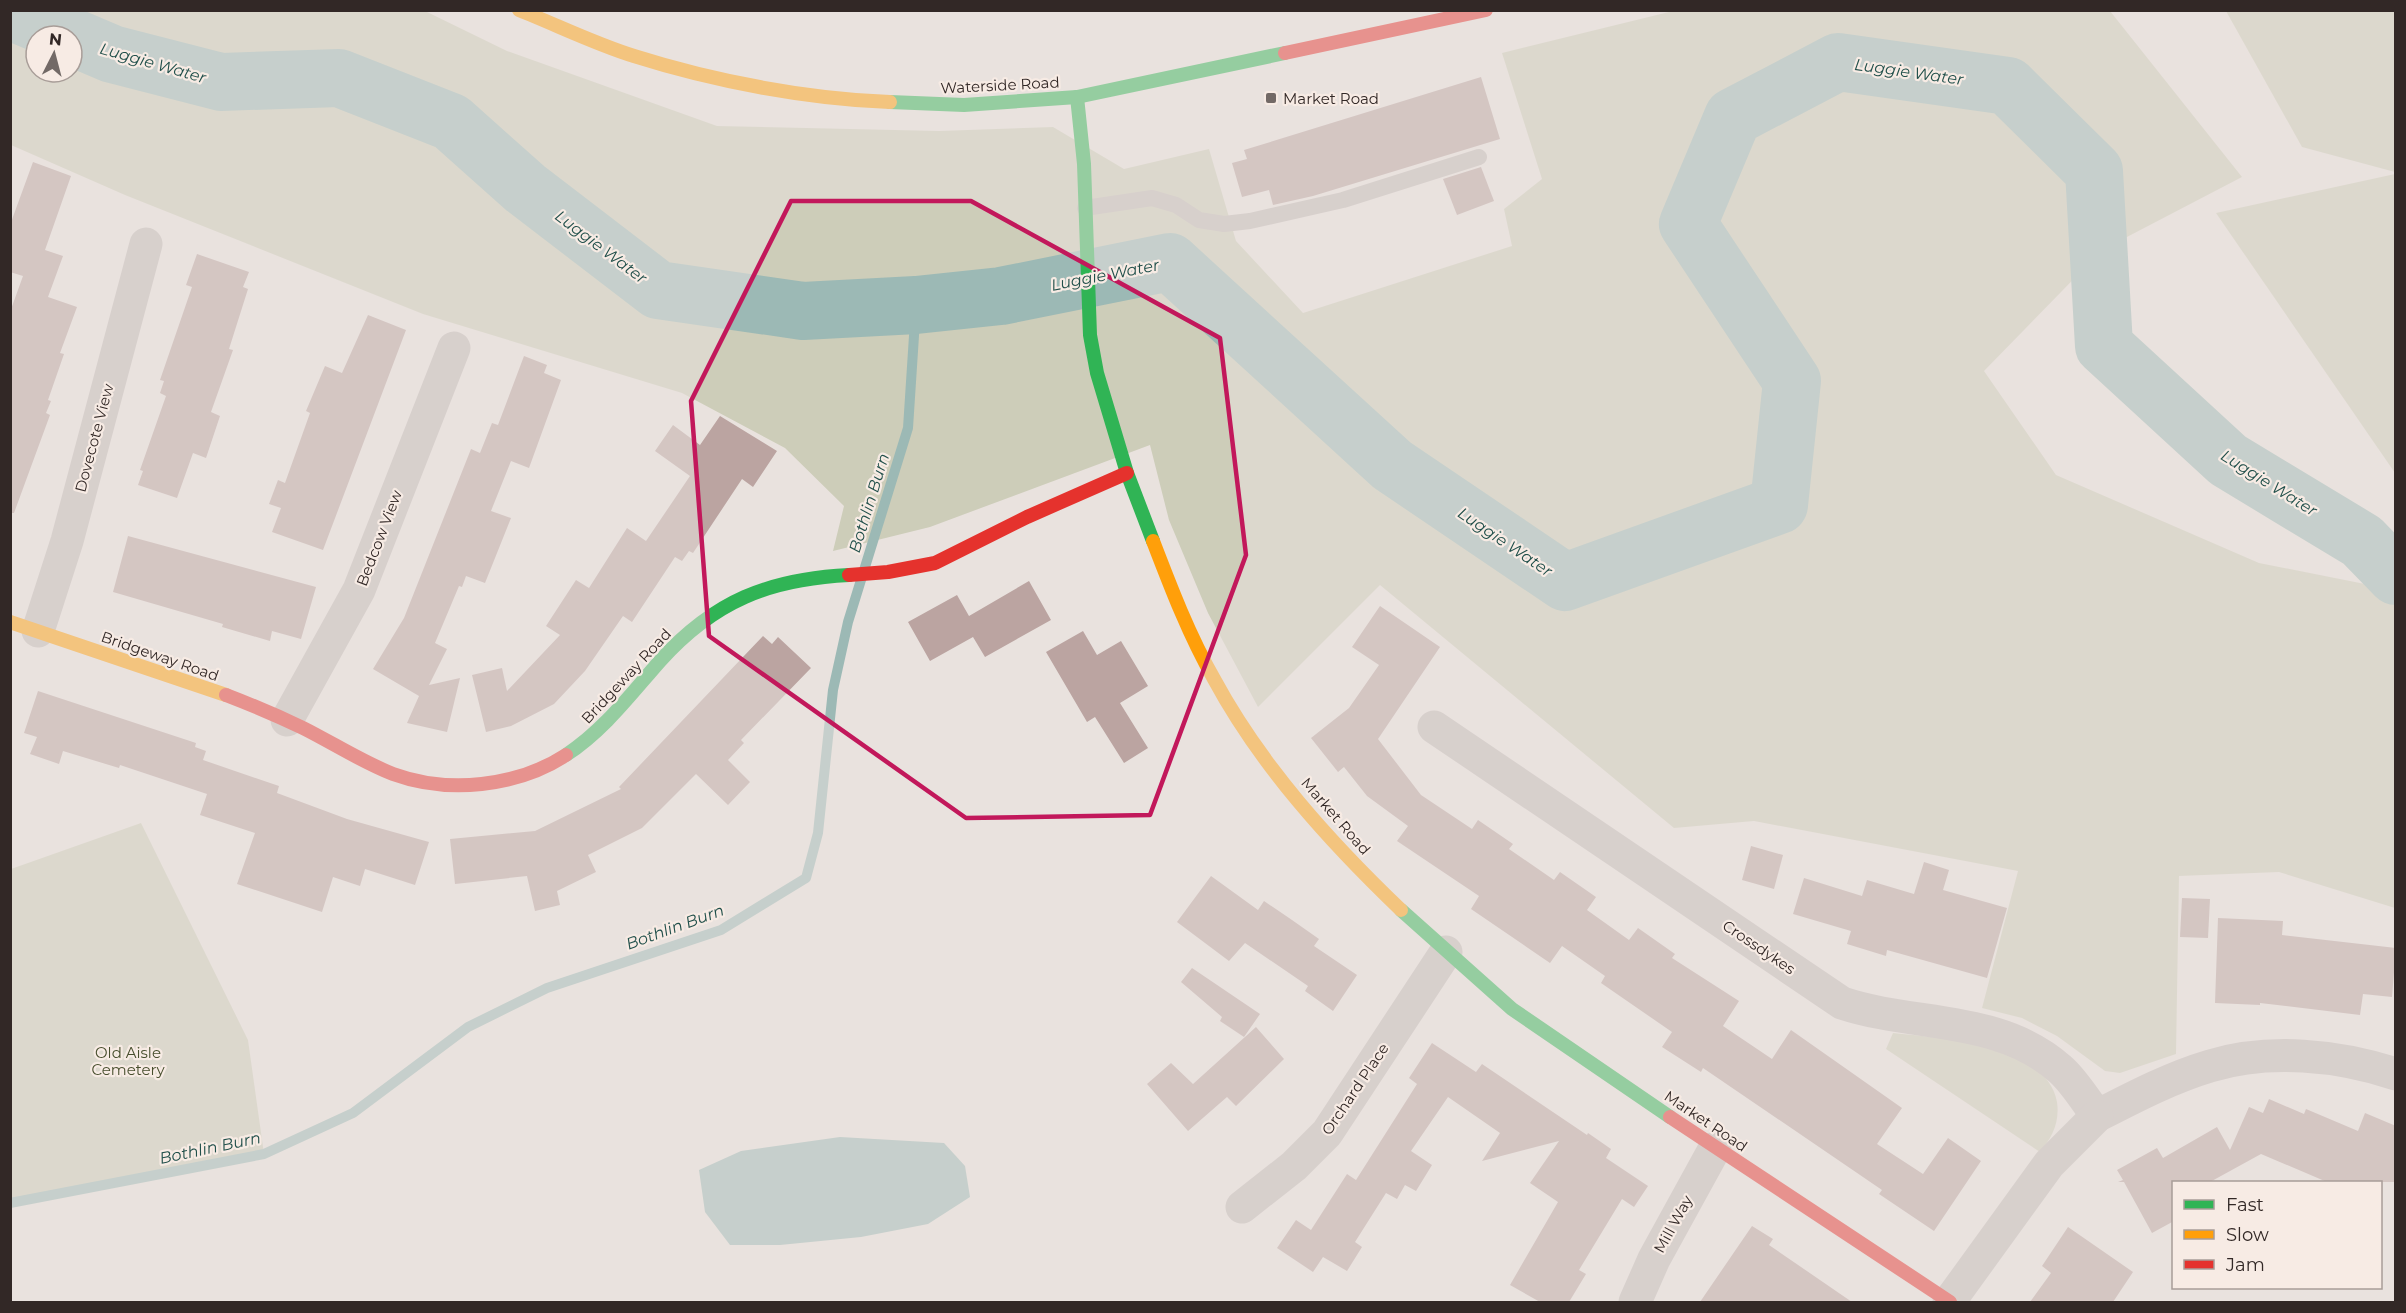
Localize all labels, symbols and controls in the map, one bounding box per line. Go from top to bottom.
north arrow [24,24,84,84]
text: N [48,29,63,50]
water label: Luggie Water [98,39,209,87]
water label: Luggie Water [1853,55,1965,89]
street label: Waterside Road [940,72,1060,98]
place label: Market Road [1283,89,1379,108]
marker: Market Road [1264,91,1278,105]
water label: Luggie Water [551,206,651,288]
water label: Luggie Water [1049,255,1161,295]
street label: Dovecote View [70,381,118,494]
water label: Luggie Water [2217,446,2321,520]
water label: Bothlin Burn [845,451,893,555]
street label: Bedcow View [352,486,406,589]
water label: Luggie Water [1454,503,1556,581]
street label: Bridgeway Road [577,624,675,728]
street label: Bridgeway Road [99,627,221,685]
street label: Market Road [1297,774,1375,858]
water label: Bothlin Burn [623,900,727,954]
street label: Crossdykes [1719,916,1799,978]
street label: Orchard Place [1317,1039,1393,1139]
park label: Old Aisle Cemetery [91,1043,165,1079]
street label: Market Road [1661,1086,1751,1156]
water label: Bothlin Burn [158,1128,262,1168]
legend [2172,1181,2382,1289]
street label: Mill Way [1649,1191,1697,1256]
text: Fast [2226,1194,2264,1216]
text: Slow [2226,1224,2269,1246]
text: Jam [2225,1254,2265,1276]

